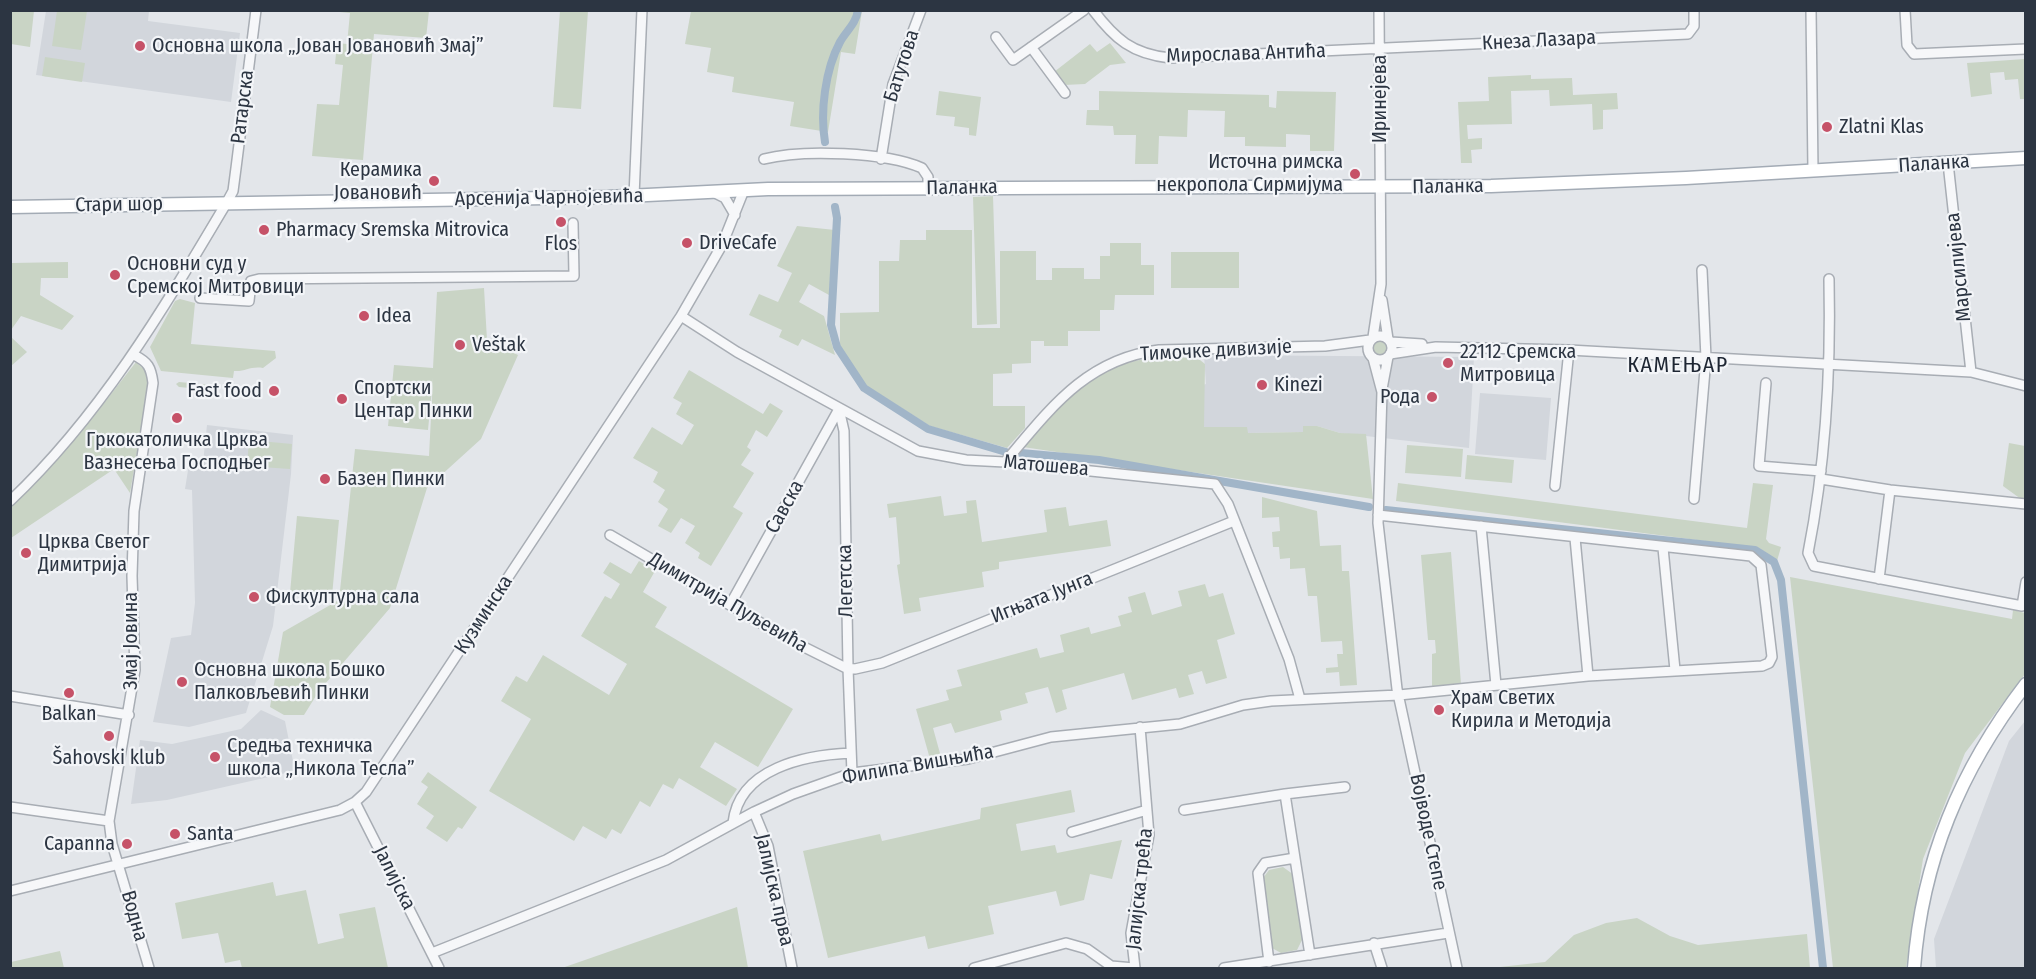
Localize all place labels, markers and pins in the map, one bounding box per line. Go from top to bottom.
place label: Основна школа „Јован Јовановић Змај” [152,34,484,58]
marker: Основна школа „Јован Јовановић Змај” [133,39,147,53]
place label: Zlatni Klas [1839,115,1924,139]
marker: Zlatni Klas [1820,120,1834,134]
place label: Источна римска некропола Сирмијума [1156,150,1343,197]
place label: Керамика Јовановић [334,158,422,205]
marker: Источна римска некропола Сирмијума [1348,167,1362,181]
marker: Керамика Јовановић [427,174,441,188]
marker: Flos [554,215,568,229]
place label: Pharmacy Sremska Mitrovica [276,218,509,242]
marker: Pharmacy Sremska Mitrovica [257,223,271,237]
place label: DriveCafe [699,231,777,255]
place label: Flos [545,232,577,256]
marker: DriveCafe [680,236,694,250]
place label: Основни суд у Сремској Митровици [127,252,304,299]
marker: Основни суд у Сремској Митровици [108,268,122,282]
place label: Idea [376,304,411,328]
marker: Idea [357,309,371,323]
place label: Veštak [472,333,526,357]
marker: Veštak [453,338,467,352]
place label: 22112 Сремска Митровица [1460,340,1576,387]
marker: 22112 Сремска Митровица [1441,356,1455,370]
place label: Kinezi [1274,373,1323,397]
place label: Спортски Центар Пинки [354,376,473,423]
marker: Kinezi [1255,378,1269,392]
place label: Fast food [187,379,262,403]
marker: Fast food [267,384,281,398]
place label: Рода [1380,385,1420,409]
marker: Рода [1425,390,1439,404]
marker: Спортски Центар Пинки [335,392,349,406]
marker: Гркокатоличка Црква Вазнесења Господњег [170,411,184,425]
place label: Гркокатоличка Црква Вазнесења Господњег [84,428,270,475]
place label: Базен Пинки [337,467,445,491]
marker: Базен Пинки [318,472,332,486]
place label: Црква Светог Димитрија [38,530,150,577]
marker: Црква Светог Димитрија [19,546,33,560]
place label: Фискултурна сала [266,585,419,609]
marker: Фискултурна сала [247,590,261,604]
place label: Основна школа Бошко Палковљевић Пинки [194,658,385,705]
marker: Основна школа Бошко Палковљевић Пинки [175,675,189,689]
marker: Balkan [62,686,76,700]
place label: Храм Светих Кирила и Методија [1451,686,1611,733]
place label: Balkan [41,702,97,726]
marker: Храм Светих Кирила и Методија [1432,703,1446,717]
marker: Šahovski klub [102,729,116,743]
place label: Средња техничка школа „Никола Тесла” [227,734,415,781]
place label: Šahovski klub [53,746,165,770]
marker: Средња техничка школа „Никола Тесла” [208,750,222,764]
place label: Santa [187,822,233,846]
marker: Santa [168,827,182,841]
place label: Capanna [44,832,115,856]
marker: Capanna [120,837,134,851]

